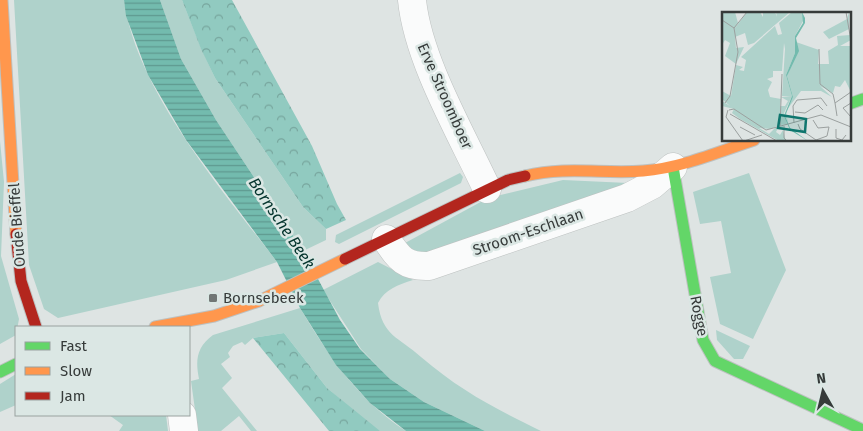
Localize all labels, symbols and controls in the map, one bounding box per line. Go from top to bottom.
inset map [722,12,850,141]
street label: Erve Stroomboer [414,40,477,152]
water label: Bornsche Beek [245,174,320,272]
street label: Oude Bieffel [5,182,29,268]
street label: Stroom-Eschlaan [470,205,586,259]
place label: Bornsebeek [223,289,304,307]
marker: Bornsebeek [207,292,219,304]
street label: Rogge [686,294,712,338]
legend [15,326,190,416]
text: Fast [60,337,87,355]
text: Slow [60,362,92,380]
north arrow [798,366,848,416]
text: N [815,370,827,388]
text: Jam [60,387,86,405]

